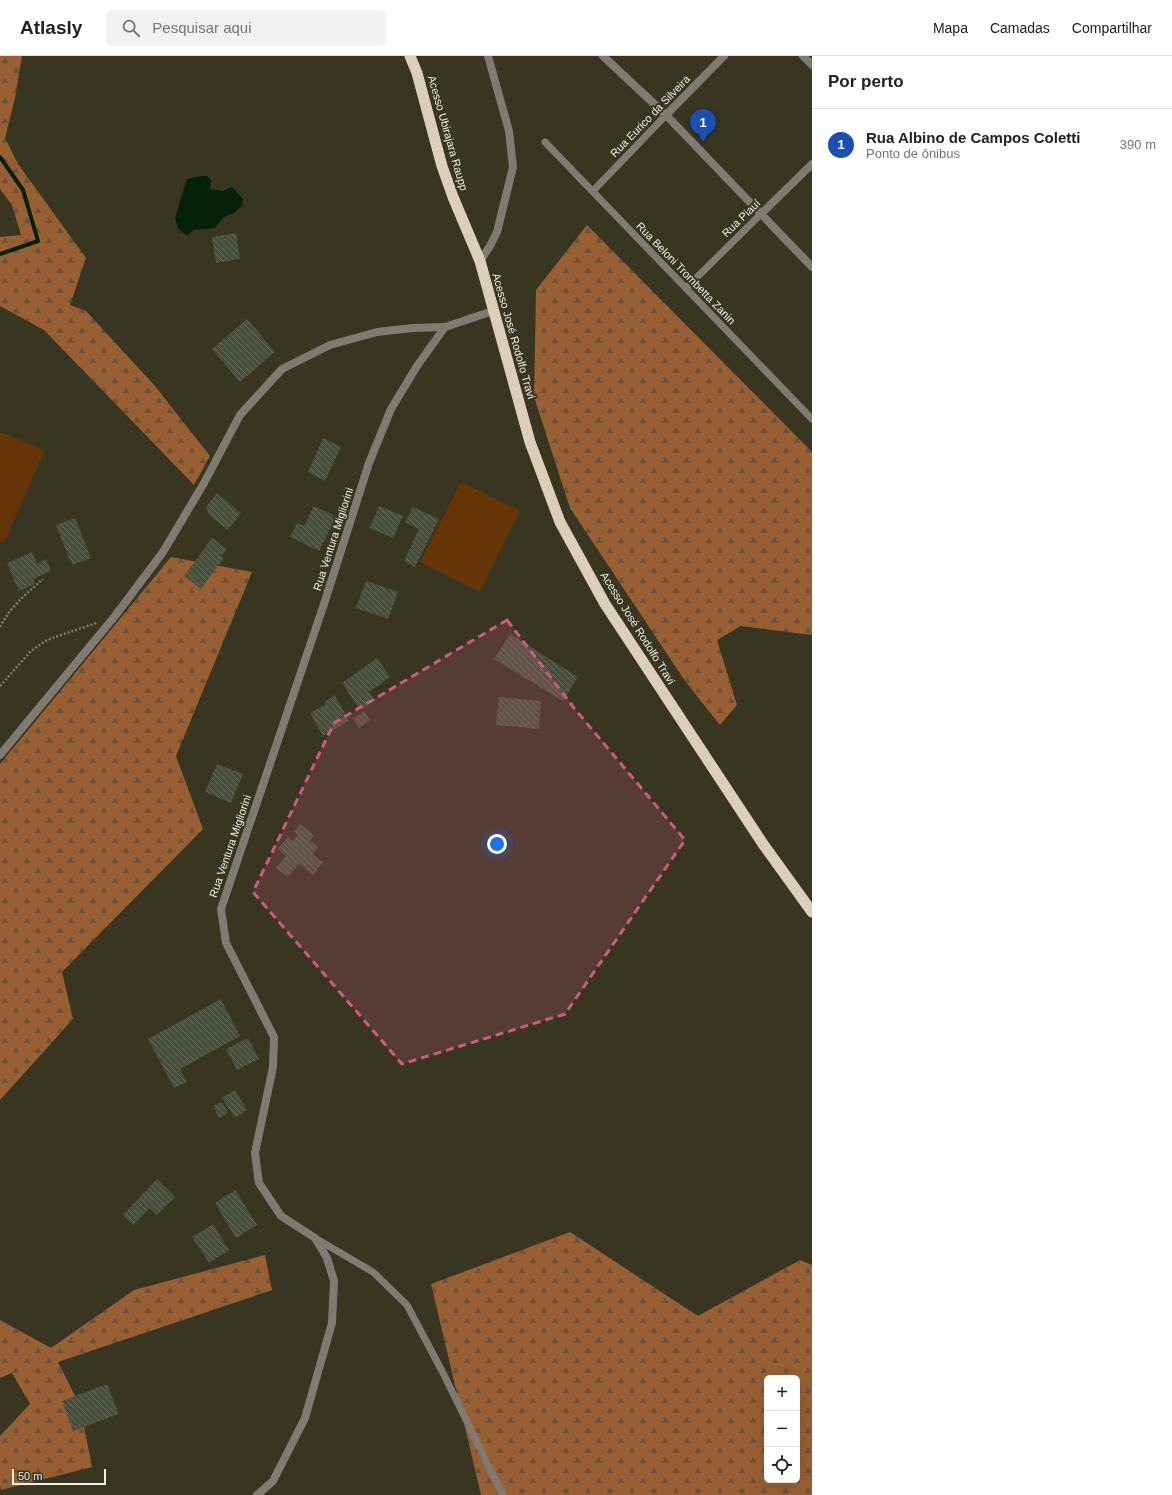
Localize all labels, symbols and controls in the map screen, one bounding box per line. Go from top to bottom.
search box [106,10,386,46]
text: Atlasly [20,17,82,38]
icon: search [120,17,142,39]
text: Pesquisar aqui [152,19,252,36]
text: Mapa [933,20,968,36]
text: Camadas [990,20,1050,36]
text: Compartilhar [1072,20,1152,36]
street label: Rua Eurico da Silveira [608,72,693,159]
text: Por perto [828,72,904,91]
street label: Acesso Ubirajara Raupp [426,74,470,192]
pin: 1 [690,109,716,142]
text: Rua Albino de Campos Coletti [866,129,1080,146]
text: 1 [837,137,845,152]
text: 390 m [1120,137,1156,152]
text: Ponto de ônibus [866,146,960,161]
street label: Rua Piauí [719,197,763,239]
street label: Rua Beloni Trombetta Zanin [634,220,738,326]
street label: Acesso José Rodolfo Travi [490,272,538,400]
street label: Rua Ventura Migliorini [311,486,355,592]
street label: Acesso José Rodolfo Travi [598,570,678,686]
street label: Rua Ventura Migliorini [207,793,253,899]
your location [487,834,507,854]
map controls [764,1375,800,1483]
button: + [764,1375,800,1411]
button: − [764,1411,800,1447]
button: locate [764,1447,800,1483]
scale bar [12,1467,106,1486]
text: 50 m [18,1470,42,1482]

